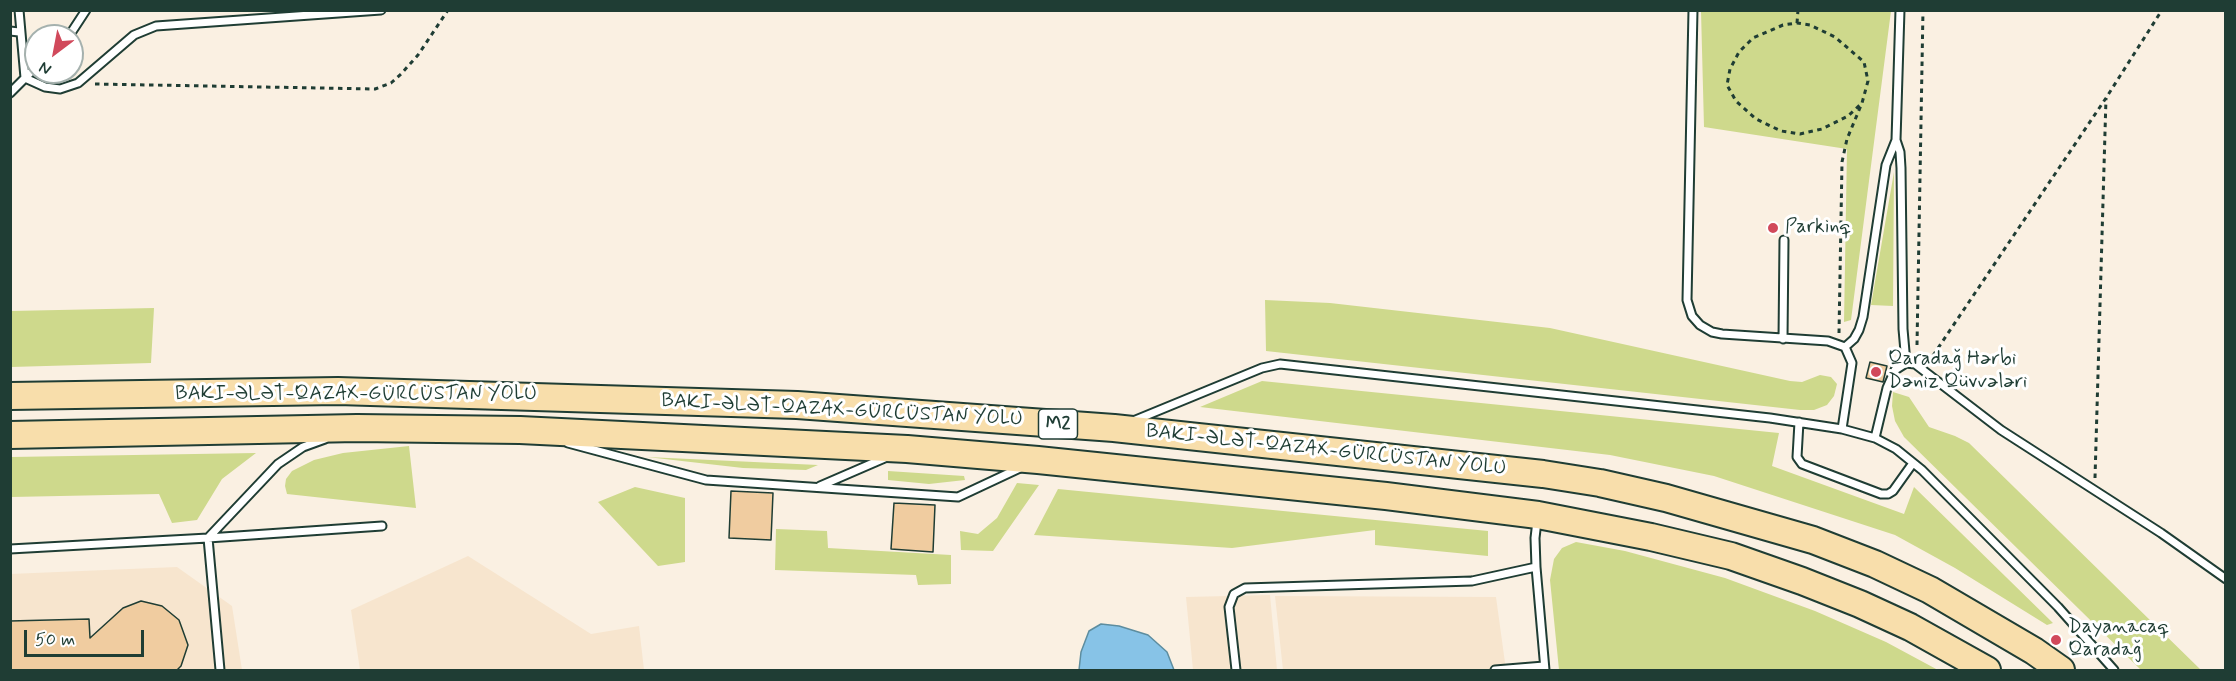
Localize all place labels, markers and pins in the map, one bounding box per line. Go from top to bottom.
place label: Parkinq [1785,216,1851,240]
marker: Parkinq [1766,221,1780,235]
place label: Qaradağ Hərbi Dəniz Qüvvələri [1888,348,2027,395]
marker: Qaradağ Hərbi Dəniz Qüvvələri [1869,365,1883,379]
place label: Dayanacaq Qaradağ [2068,616,2169,663]
marker: Dayanacaq Qaradağ [2049,633,2063,647]

